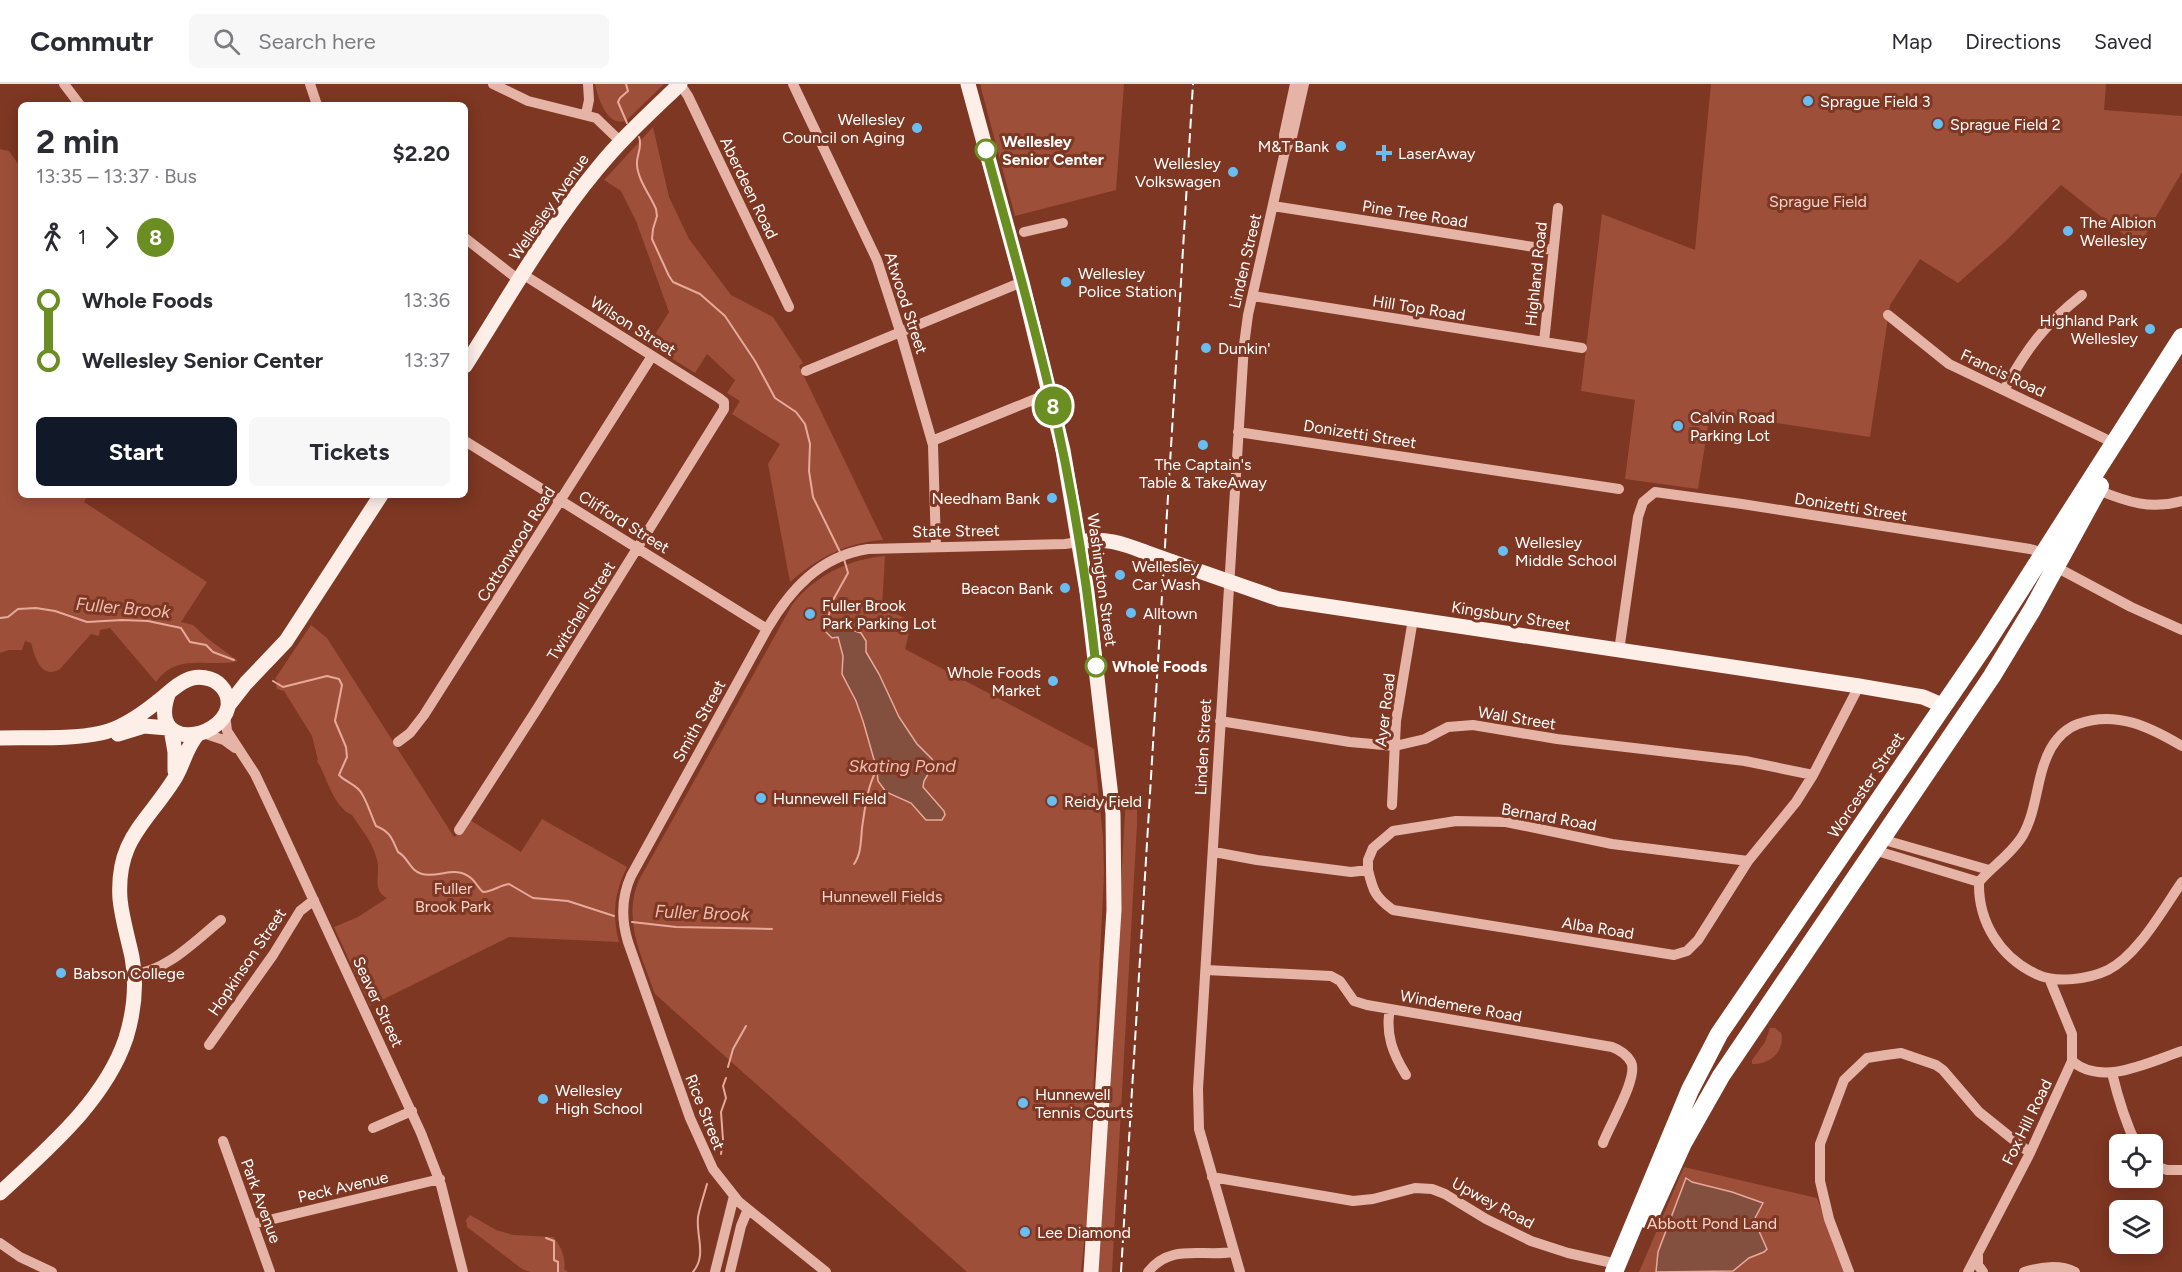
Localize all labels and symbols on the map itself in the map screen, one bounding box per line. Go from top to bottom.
place label: Sprague Field 3 [1820,92,1931,111]
marker: Sprague Field 3 [1801,94,1815,108]
place label: Wellesley Council on Aging [782,110,906,147]
place label: Sprague Field 2 [1950,115,2061,134]
marker: Sprague Field 2 [1931,117,1945,131]
marker: Wellesley Council on Aging [910,121,924,135]
place label: Wellesley Senior Center [1002,132,1104,169]
street label: Aberdeen Road [716,134,782,242]
place label: M&T Bank [1258,137,1329,156]
marker: Wellesley Senior Center [975,139,997,161]
marker: M&T Bank [1334,139,1348,153]
marker: LaserAway [1375,144,1393,162]
place label: LaserAway [1398,144,1476,163]
street label: Wellesley Avenue [505,150,593,264]
place label: Wellesley Volkswagen [1135,154,1222,191]
marker: Wellesley Volkswagen [1226,165,1240,179]
park label: Sprague Field [1769,192,1867,211]
street label: Pine Tree Road [1361,196,1469,232]
street label: Linden Street [1225,212,1265,310]
place label: The Albion Wellesley [2080,213,2156,250]
street label: Highland Road [1521,221,1551,327]
marker: The Albion Wellesley [2061,224,2075,238]
street label: Atwood Street [881,250,931,356]
place label: Wellesley Police Station [1078,264,1177,301]
marker: Wellesley Police Station [1059,275,1073,289]
street label: Hill Top Road [1371,291,1467,325]
street label: Wilson Street [587,292,679,360]
place label: Highland Park Wellesley [2040,311,2139,348]
marker: Highland Park Wellesley [2143,322,2157,336]
place label: Dunkin' [1218,339,1270,358]
marker: Dunkin' [1199,341,1213,355]
street label: Francis Road [1957,345,2049,401]
line badge: 8 [1034,386,1072,426]
place label: Calvin Road Parking Lot [1690,408,1775,445]
street label: Donizetti Street [1302,416,1418,452]
marker: Calvin Road Parking Lot [1671,419,1685,433]
marker: The Captain's Table & TakeAway [1196,438,1210,452]
place label: The Captain's Table & TakeAway [1139,455,1267,492]
street label: Cottonwood Road [473,483,559,605]
street label: Clifford Street [575,487,673,557]
place label: Needham Bank [931,489,1040,508]
street label: Donizetti Street [1793,489,1909,525]
marker: Needham Bank [1045,491,1059,505]
street label: Washington Street [1083,512,1121,648]
street label: State Street [912,521,1000,541]
place label: Wellesley Middle School [1515,533,1617,570]
marker: Wellesley Middle School [1496,544,1510,558]
place label: Wellesley Car Wash [1132,557,1200,594]
street label: Twitchell Street [543,558,619,664]
marker: Wellesley Car Wash [1113,568,1127,582]
place label: Beacon Bank [961,579,1053,598]
marker: Beacon Bank [1058,581,1072,595]
water label: Fuller Brook [75,593,172,623]
place label: Fuller Brook Park Parking Lot [822,596,936,633]
street label: Kingsbury Street [1450,597,1572,635]
place label: Alltown [1143,604,1197,623]
marker: Alltown [1124,606,1138,620]
marker: Fuller Brook Park Parking Lot [803,607,817,621]
marker: Whole Foods [1085,655,1107,677]
place label: Whole Foods [1112,657,1208,676]
place label: Whole Foods Market [947,663,1041,700]
street label: Ayer Road [1371,672,1399,748]
marker: Whole Foods Market [1046,674,1060,688]
street label: Smith Street [669,677,729,765]
street label: Linden Street [1191,698,1215,796]
street label: Wall Street [1477,702,1557,734]
street label: Worcester Street [1824,729,1908,841]
water label: Skating Pond [848,755,956,777]
place label: Hunnewell Field [773,789,886,808]
marker: Hunnewell Field [754,791,768,805]
place label: Reidy Field [1064,792,1142,811]
marker: Reidy Field [1045,794,1059,808]
street label: Bernard Road [1500,799,1598,835]
park label: Fuller Brook Park [415,879,491,916]
park label: Hunnewell Fields [822,887,942,906]
water label: Fuller Brook [654,900,751,926]
street label: Hopkinson Street [204,905,290,1019]
street label: Alba Road [1561,913,1635,943]
street label: Seaver Street [349,954,407,1050]
place label: Babson College [73,964,185,983]
marker: Babson College [54,966,68,980]
street label: Windemere Road [1399,986,1523,1026]
street label: Rice Street [681,1071,729,1153]
street label: Fox Hill Road [1998,1076,2056,1168]
place label: Wellesley High School [555,1081,643,1118]
place label: Hunnewell Tennis Courts [1035,1085,1133,1122]
marker: Wellesley High School [536,1092,550,1106]
marker: Hunnewell Tennis Courts [1016,1096,1030,1110]
street label: Park Avenue [237,1156,285,1246]
street label: Peck Avenue [296,1167,390,1207]
street label: Upwey Road [1449,1173,1537,1233]
park label: Abbott Pond Land [1647,1214,1777,1233]
place label: Lee Diamond [1037,1223,1131,1242]
marker: Lee Diamond [1018,1225,1032,1239]

